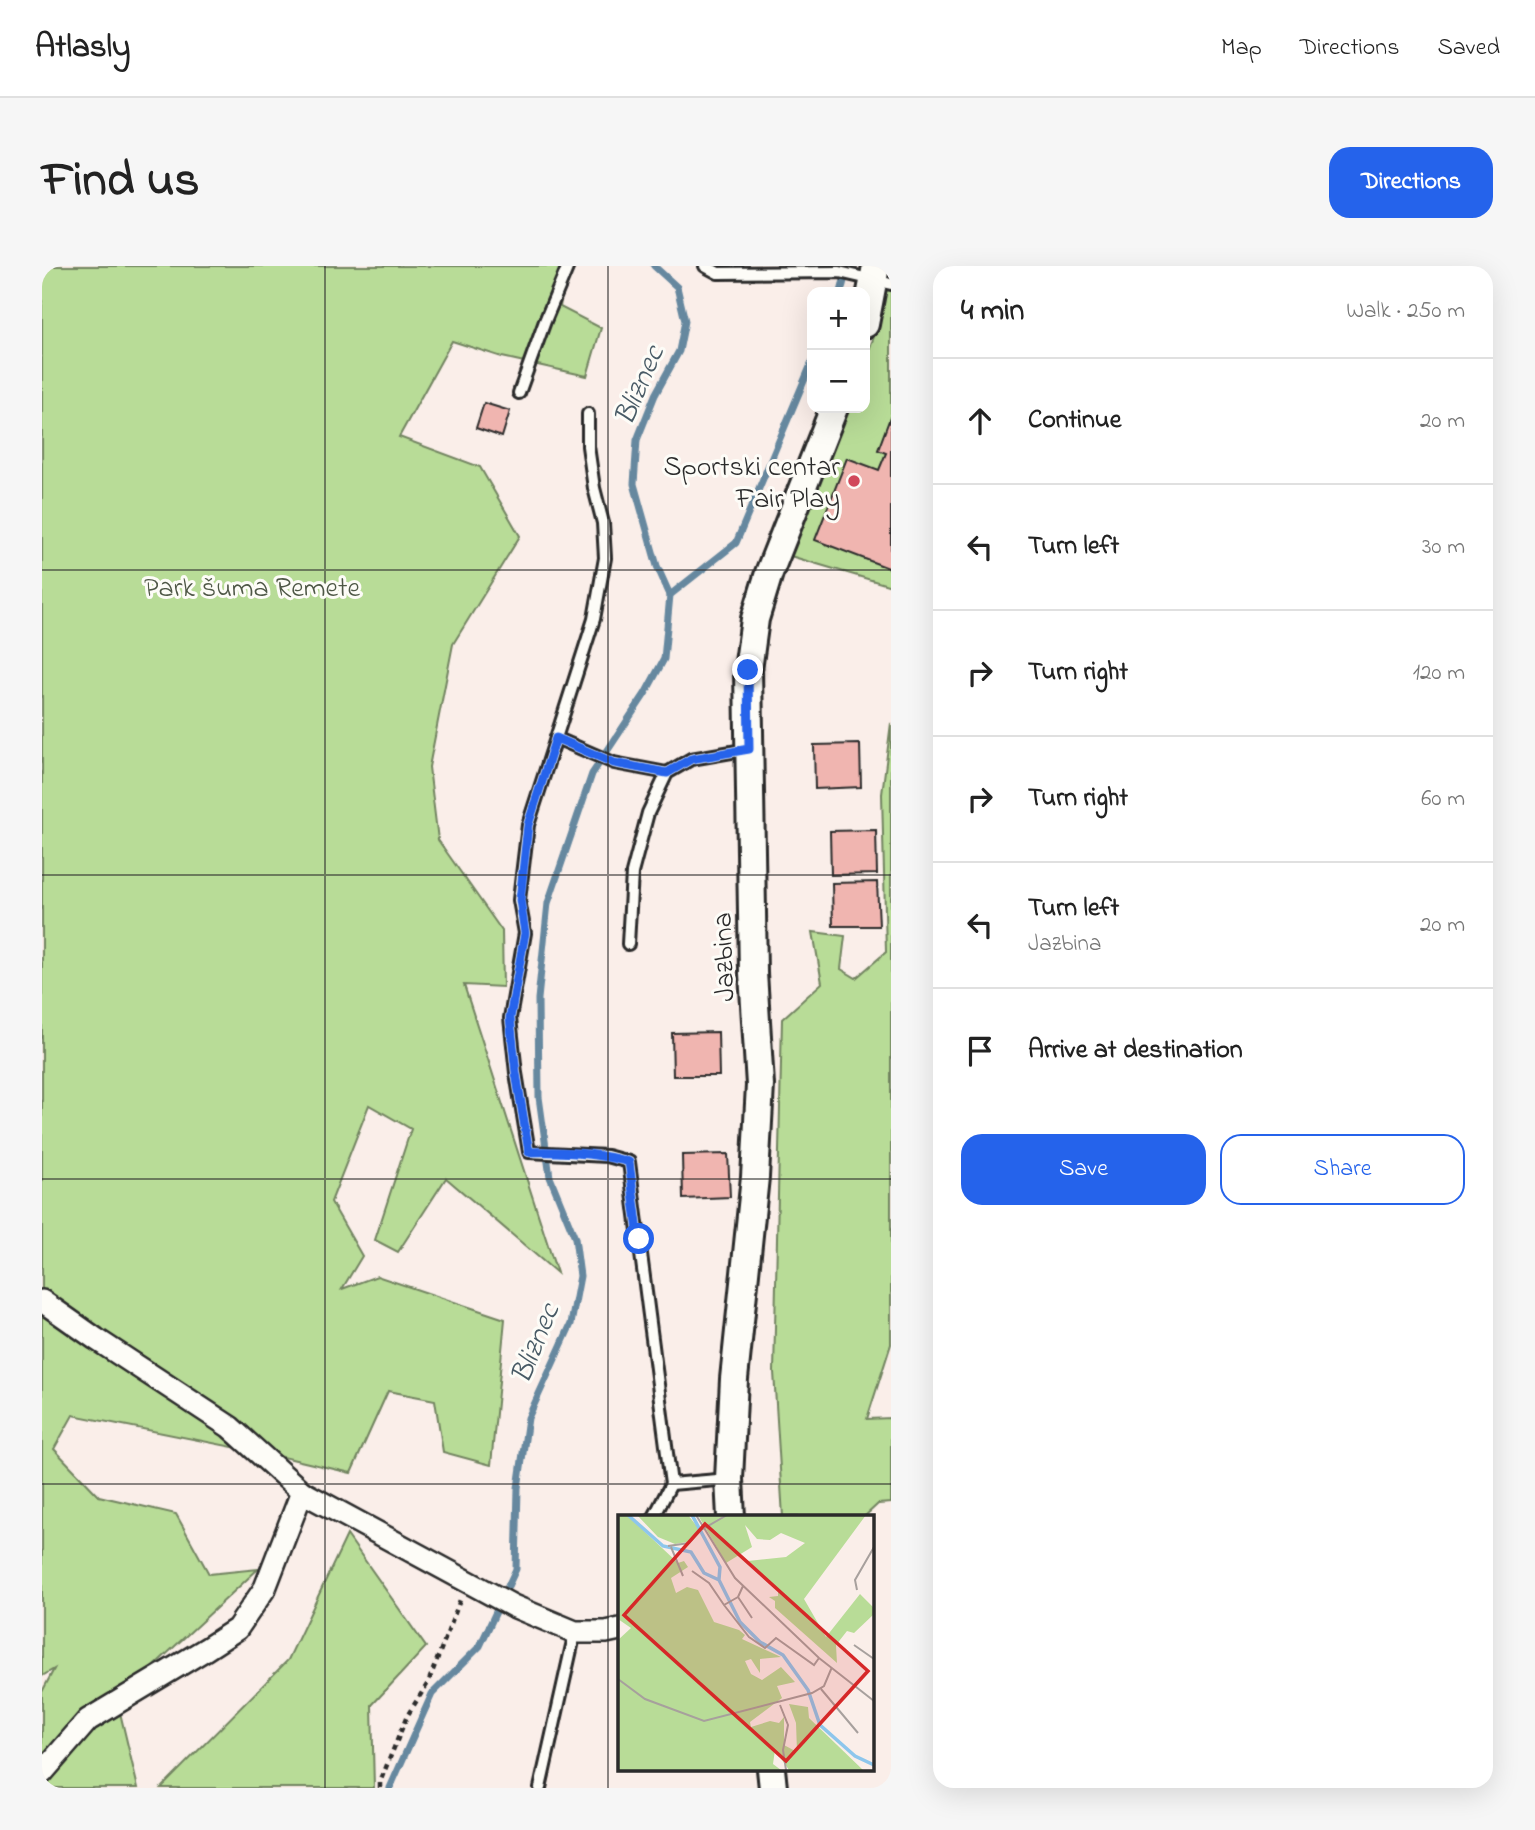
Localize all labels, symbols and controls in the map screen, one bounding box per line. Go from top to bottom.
text: Atlasly [35,24,130,72]
text: Map [1221,31,1262,66]
text: Directions [1300,31,1399,66]
text: Saved [1437,31,1500,66]
text: Find us [42,146,199,218]
button: Directions [1329,147,1493,218]
map controls [807,287,870,413]
button: + [807,287,870,350]
text: 4 min [961,290,1024,334]
text: Walk · 250 m [1346,295,1465,328]
water label: Bliznec [604,338,678,433]
button: − [807,350,870,413]
icon: ahead [961,402,999,440]
text: Continue [1028,402,1121,440]
text: 20 m [1420,405,1465,438]
place label: Sportski centar Fair Play [664,448,840,521]
marker: Sportski centar Fair Play [846,473,862,489]
icon: left [961,528,999,566]
text: Turn left [1028,528,1119,566]
text: 30 m [1422,531,1465,564]
park label: Park šuma Remete [144,569,360,610]
route end [732,654,763,685]
icon: right [961,654,999,692]
text: Turn right [1028,654,1128,692]
text: 120 m [1413,657,1465,690]
icon: right [961,780,999,818]
text: Turn right [1028,780,1128,818]
text: 60 m [1421,783,1465,816]
text: Turn left [1028,890,1119,928]
icon: left [961,906,999,944]
text: 20 m [1420,909,1465,942]
street label: Jazbina [703,912,748,1002]
text: Jazbina [1028,928,1101,961]
icon: arrive [961,1032,999,1070]
text: Arrive at destination [1028,1032,1243,1070]
button: Save [961,1134,1206,1205]
button: Share [1220,1134,1465,1205]
route start [623,1223,654,1254]
water label: Bliznec [501,1296,573,1391]
inset map [618,1515,874,1770]

